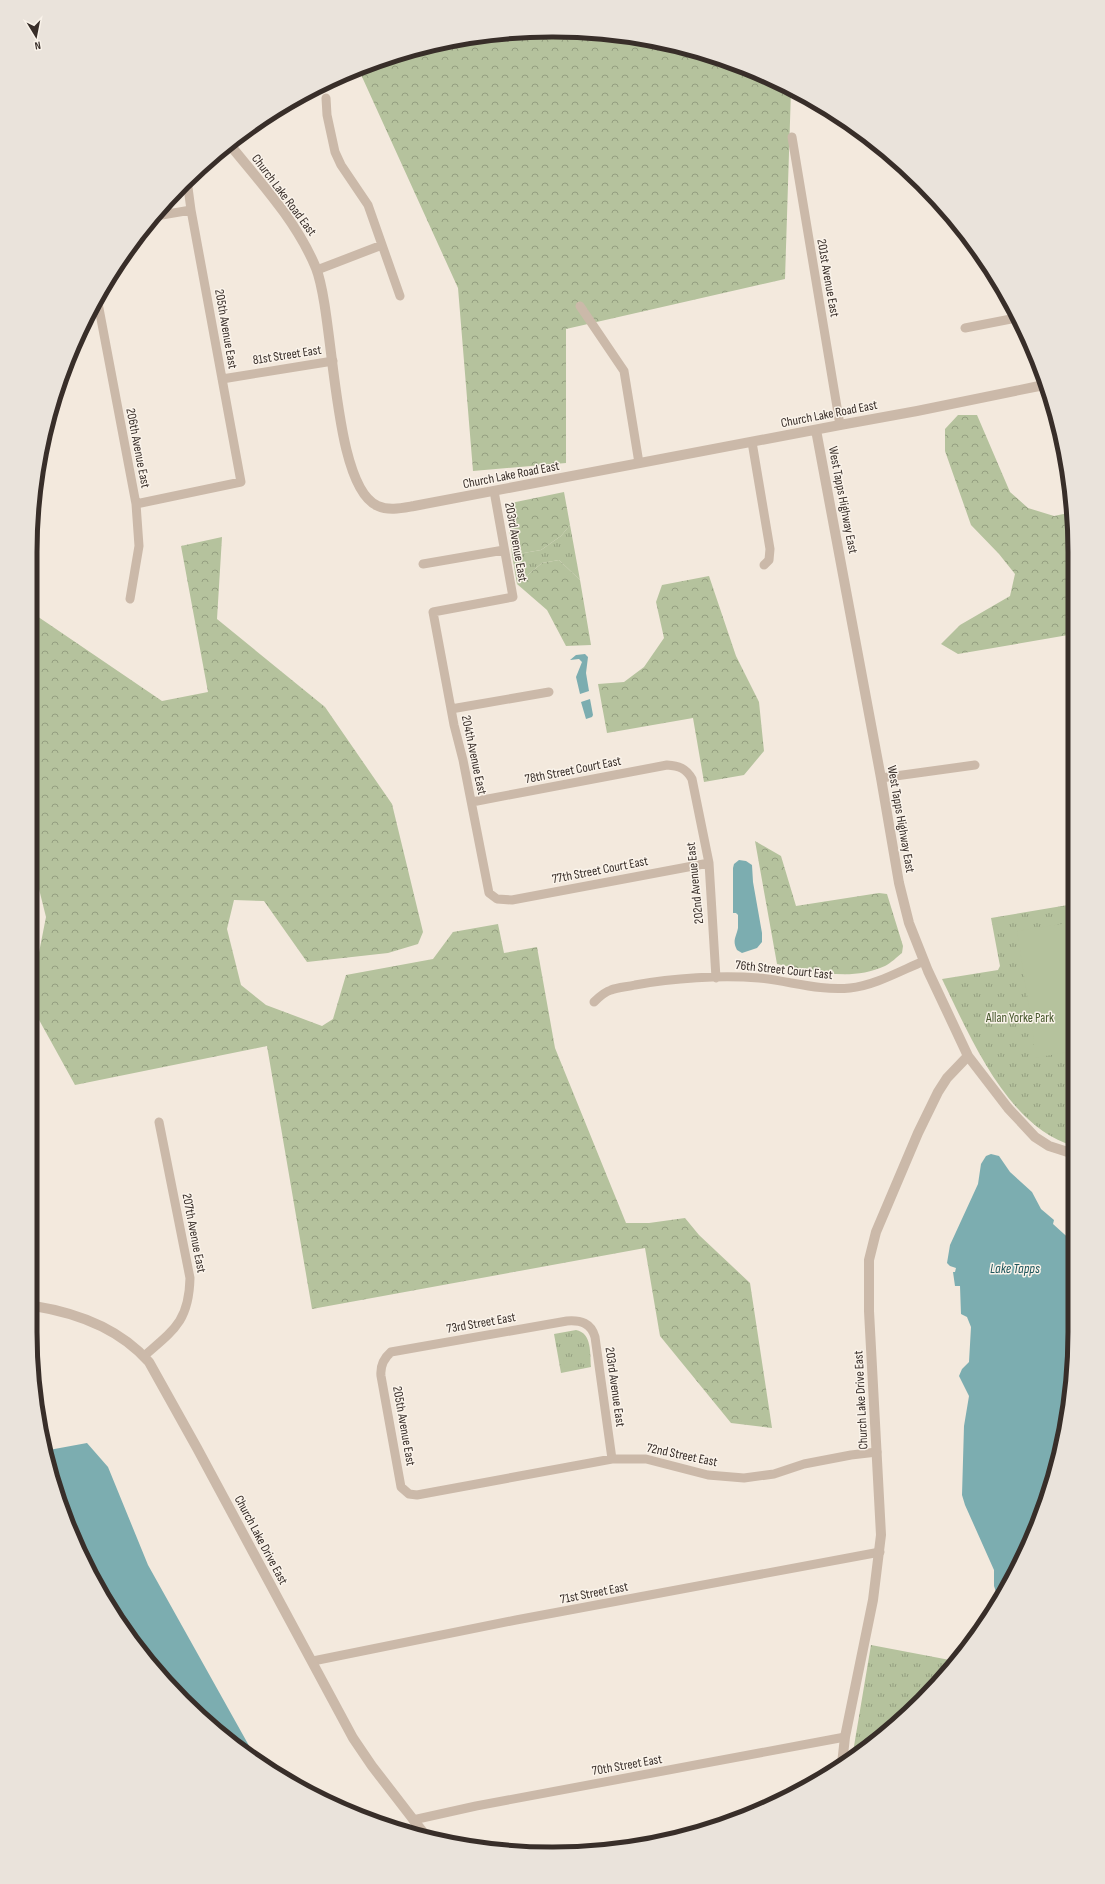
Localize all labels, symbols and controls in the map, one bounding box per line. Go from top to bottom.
north arrow [16,16,56,56]
text: N [34,38,42,52]
street label: Church Lake Road East [248,151,320,239]
street label: 201st Avenue East [813,238,843,318]
street label: 205th Avenue East [211,288,241,370]
street label: 81st Street East [252,342,322,368]
street label: Church Lake Road East [779,397,879,431]
street label: 206th Avenue East [122,407,154,489]
street label: West Tapps Highway East [825,445,861,555]
street label: Church Lake Road East [461,458,561,492]
street label: 203rd Avenue East [501,501,531,583]
street label: 204th Avenue East [458,714,490,796]
street label: 78th Street Court East [524,753,622,787]
street label: West Tapps Highway East [884,764,918,874]
street label: 202nd Avenue East [683,841,707,925]
street label: 77th Street Court East [551,853,649,887]
street label: 76th Street Court East [735,957,833,983]
park label: Allan Yorke Park [985,1010,1054,1026]
street label: 207th Avenue East [178,1192,210,1274]
water label: Lake Tapps [990,1260,1040,1277]
street label: 73rd Street East [445,1309,517,1337]
street label: 203rd Avenue East [601,1346,629,1428]
street label: Church Lake Drive East [850,1350,872,1450]
street label: 205th Avenue East [389,1385,419,1467]
street label: 72nd Street East [645,1440,719,1470]
street label: Church Lake Drive East [231,1492,291,1588]
street label: 71st Street East [559,1579,629,1607]
street label: 70th Street East [591,1751,663,1779]

